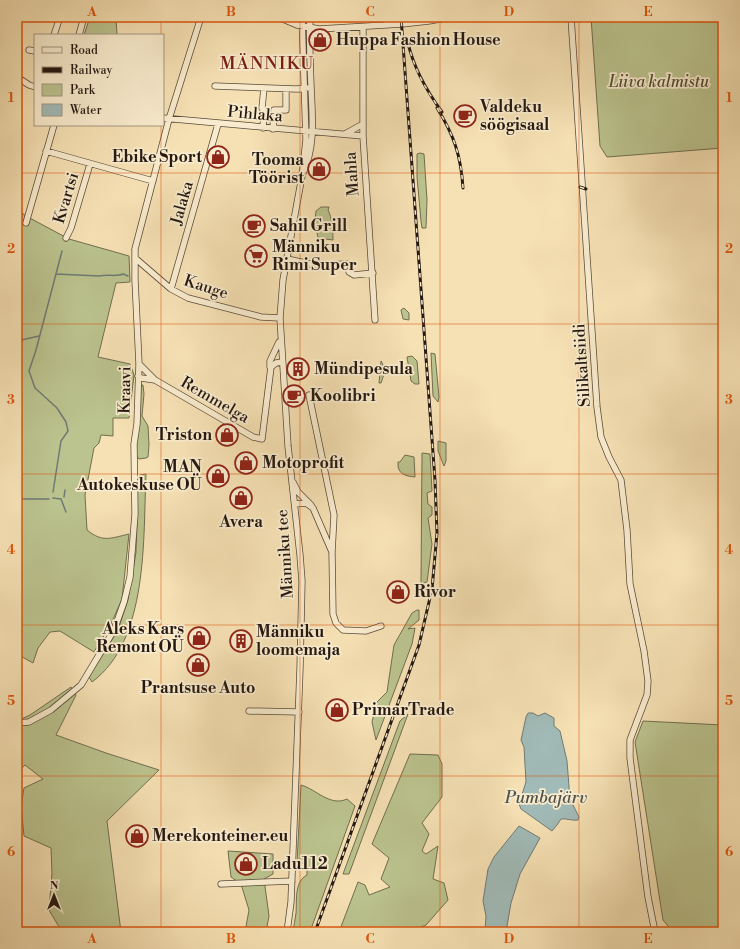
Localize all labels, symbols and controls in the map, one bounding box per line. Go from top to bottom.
text: A [86,4,97,20]
text: B [226,4,236,20]
text: C [365,4,375,20]
text: D [504,4,514,20]
text: E [643,4,653,20]
shop icon: Huppa Fashion House [307,27,333,53]
place label: Huppa Fashion House [336,30,501,50]
legend [34,34,164,126]
text: Road [70,43,98,58]
district label: MÄNNIKU [220,52,314,75]
text: Railway [70,63,112,78]
park label: Liiva kalmistu [608,72,710,92]
text: Park [70,83,96,98]
text: 1 [8,90,15,106]
text: 1 [726,90,733,106]
place label: Valdeku söögisaal [479,97,550,135]
street label: Pihlaka [226,102,284,126]
text: Water [69,103,102,118]
cafe icon: Valdeku söögisaal [452,103,478,129]
shop icon: Ebike Sport [205,144,231,170]
place label: Ebike Sport [112,147,202,167]
place label: Tooma Töörist [249,150,304,188]
street label: Mahla [340,150,364,197]
shop icon: Tooma Töörist [306,156,332,182]
street label: Kvartsi [49,170,83,226]
street label: Jalaka [166,178,198,228]
cafe icon: Sahil Grill [241,213,267,239]
place label: Sahil Grill [270,216,348,236]
place label: Männiku Rimi Super [272,237,357,275]
text: 2 [7,241,15,257]
text: 2 [725,241,733,257]
supermarket icon: Männiku Rimi Super [243,243,269,269]
street label: Kauge [181,270,231,304]
street label: Silikaltsiidi [569,323,595,407]
building icon: Mündipesula [285,356,311,382]
place label: Mündipesula [314,359,413,379]
street label: Kraavi [115,366,135,414]
street label: Remmelga [177,372,254,428]
cafe icon: Koolibri [281,383,307,409]
place label: Koolibri [310,386,376,406]
text: 3 [7,392,15,408]
text: 3 [725,392,733,408]
shop icon: Triston [214,422,240,448]
place label: Triston [156,425,212,445]
shop icon: Motoprofit [233,450,259,476]
place label: Motoprofit [262,453,345,473]
place label: MAN Autokeskuse OÜ [76,457,203,495]
shop icon: MAN Autokeskuse OÜ [205,463,231,489]
shop icon: Avera [228,485,254,511]
street label: Männiku tee [272,509,298,599]
place label: Avera [218,512,263,532]
text: 4 [7,542,16,558]
text: 4 [725,542,734,558]
shop icon: Rivor [385,579,411,605]
place label: Rivor [414,582,456,602]
place label: Aleks Kars Remont OÜ [96,619,185,657]
place label: Männiku loomemaja [256,622,341,660]
shop icon: Aleks Kars Remont OÜ [186,625,212,651]
building icon: Männiku loomemaja [228,628,254,654]
shop icon: Prantsuse Auto [185,652,211,678]
place label: Prantsuse Auto [141,678,255,698]
text: 5 [7,693,15,709]
text: 5 [725,693,733,709]
shop icon: PrimarTrade [324,697,350,723]
place label: PrimarTrade [352,700,455,720]
water label: Pumbajärv [504,787,588,809]
shop icon: Merekonteiner.eu [124,823,150,849]
place label: Merekonteiner.eu [152,826,288,846]
text: 6 [7,844,15,860]
text: 6 [725,844,733,860]
shop icon: Ladu112 [233,851,259,877]
place label: Ladu112 [262,854,328,874]
north arrow [34,875,74,915]
text: N [50,879,59,893]
text: A [86,931,97,947]
text: B [226,931,236,947]
text: C [365,931,375,947]
text: D [504,931,514,947]
text: E [643,931,653,947]

